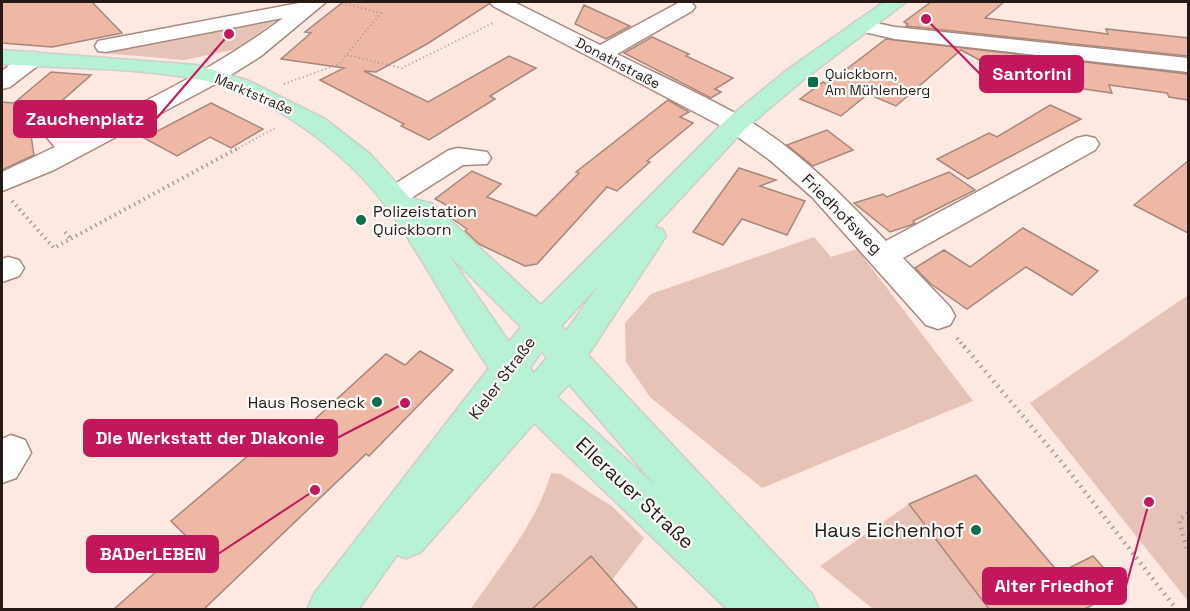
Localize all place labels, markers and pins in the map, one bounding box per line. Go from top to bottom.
callout: Santorini [980,56,1083,92]
place label: Quickborn, Am Mühlenberg [825,65,930,99]
marker: Quickborn, Am Mühlenberg [806,75,820,89]
callout: Zauchenplatz [14,101,156,137]
place label: Polizeistation Quickborn [373,201,477,240]
marker: Polizeistation Quickborn [354,213,368,227]
place label: Haus Roseneck [248,392,365,413]
marker: Haus Roseneck [370,395,384,409]
callout: Die Werkstatt der Diakonie [84,420,337,456]
place label: Haus Eichenhof [814,517,964,543]
marker: Haus Eichenhof [969,523,983,537]
callout: BADerLEBEN [87,536,218,572]
callout: Alter Friedhof [983,568,1126,604]

